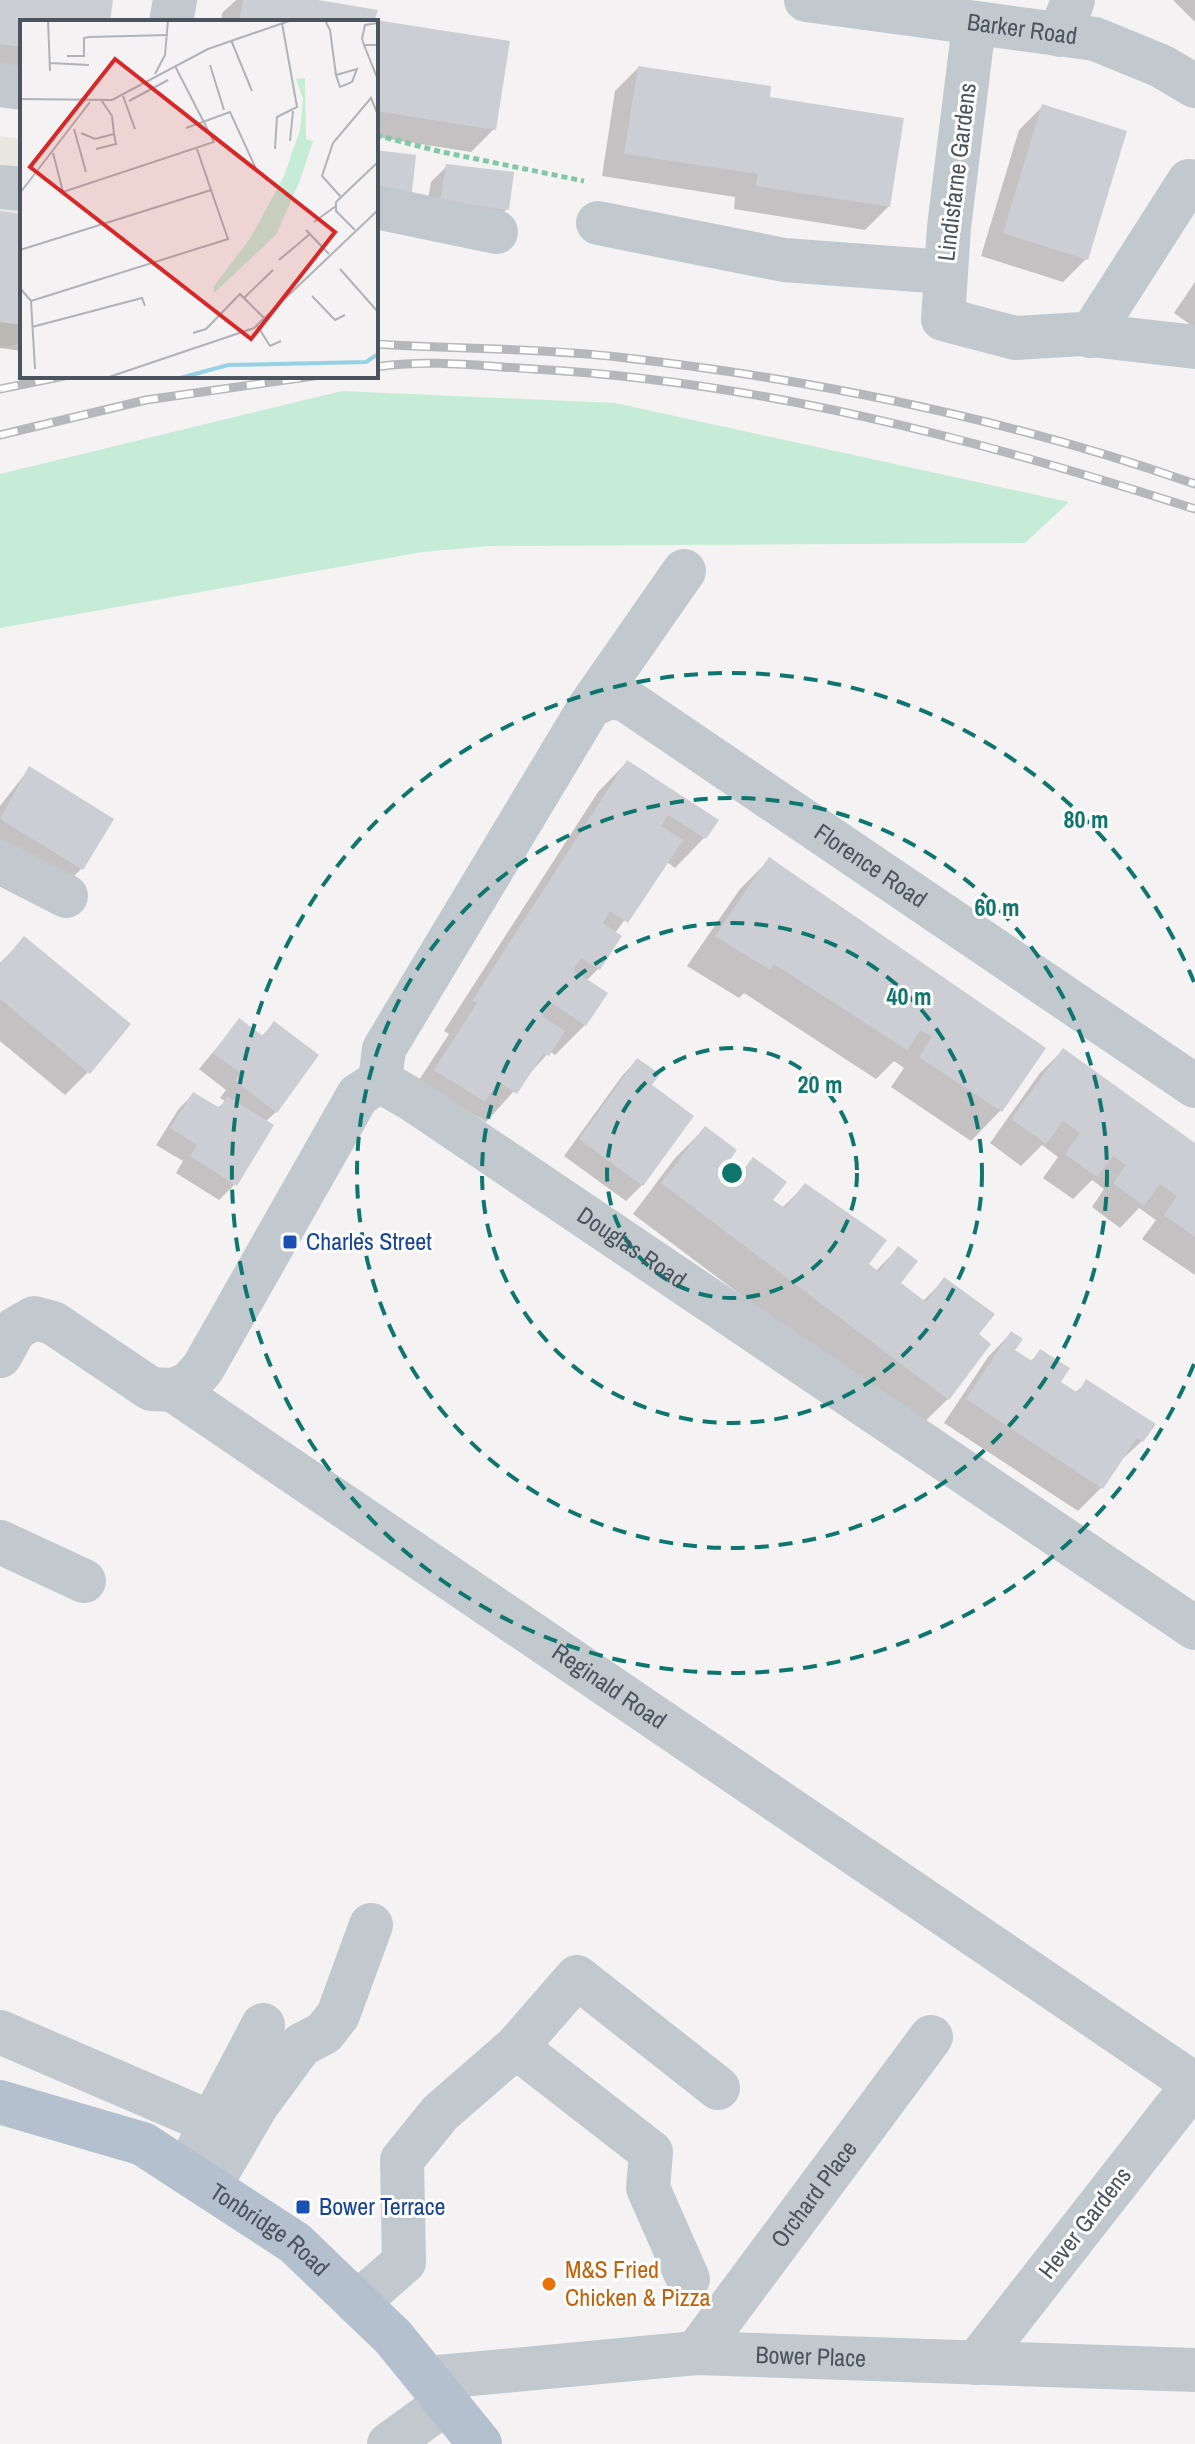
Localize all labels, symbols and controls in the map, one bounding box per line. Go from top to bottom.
street label: Barker Road [965,5,1079,51]
inset map [20,20,378,378]
street label: Lindisfarne Gardens [929,81,983,263]
text: 80 m [1064,803,1108,835]
street label: Florence Road [809,816,933,915]
text: 60 m [975,891,1019,923]
text: 40 m [887,980,931,1012]
text: 20 m [798,1068,842,1100]
centre of rings [718,1159,746,1187]
street label: Douglas Road [571,1199,693,1295]
place label: Charles Street [306,1225,432,1257]
marker: Charles Street [281,1233,299,1251]
street label: Reginald Road [546,1635,673,1736]
street label: Orchard Place [763,2133,864,2254]
street label: Hever Gardens [1031,2160,1138,2285]
street label: Tonbridge Road [204,2175,337,2283]
place label: Bower Terrace [319,2190,446,2222]
marker: Bower Terrace [294,2198,312,2216]
place label: M&S Fried Chicken & Pizza [565,2253,711,2313]
marker: M&S Fried Chicken & Pizza [540,2275,558,2293]
street label: Bower Place [755,2338,867,2374]

